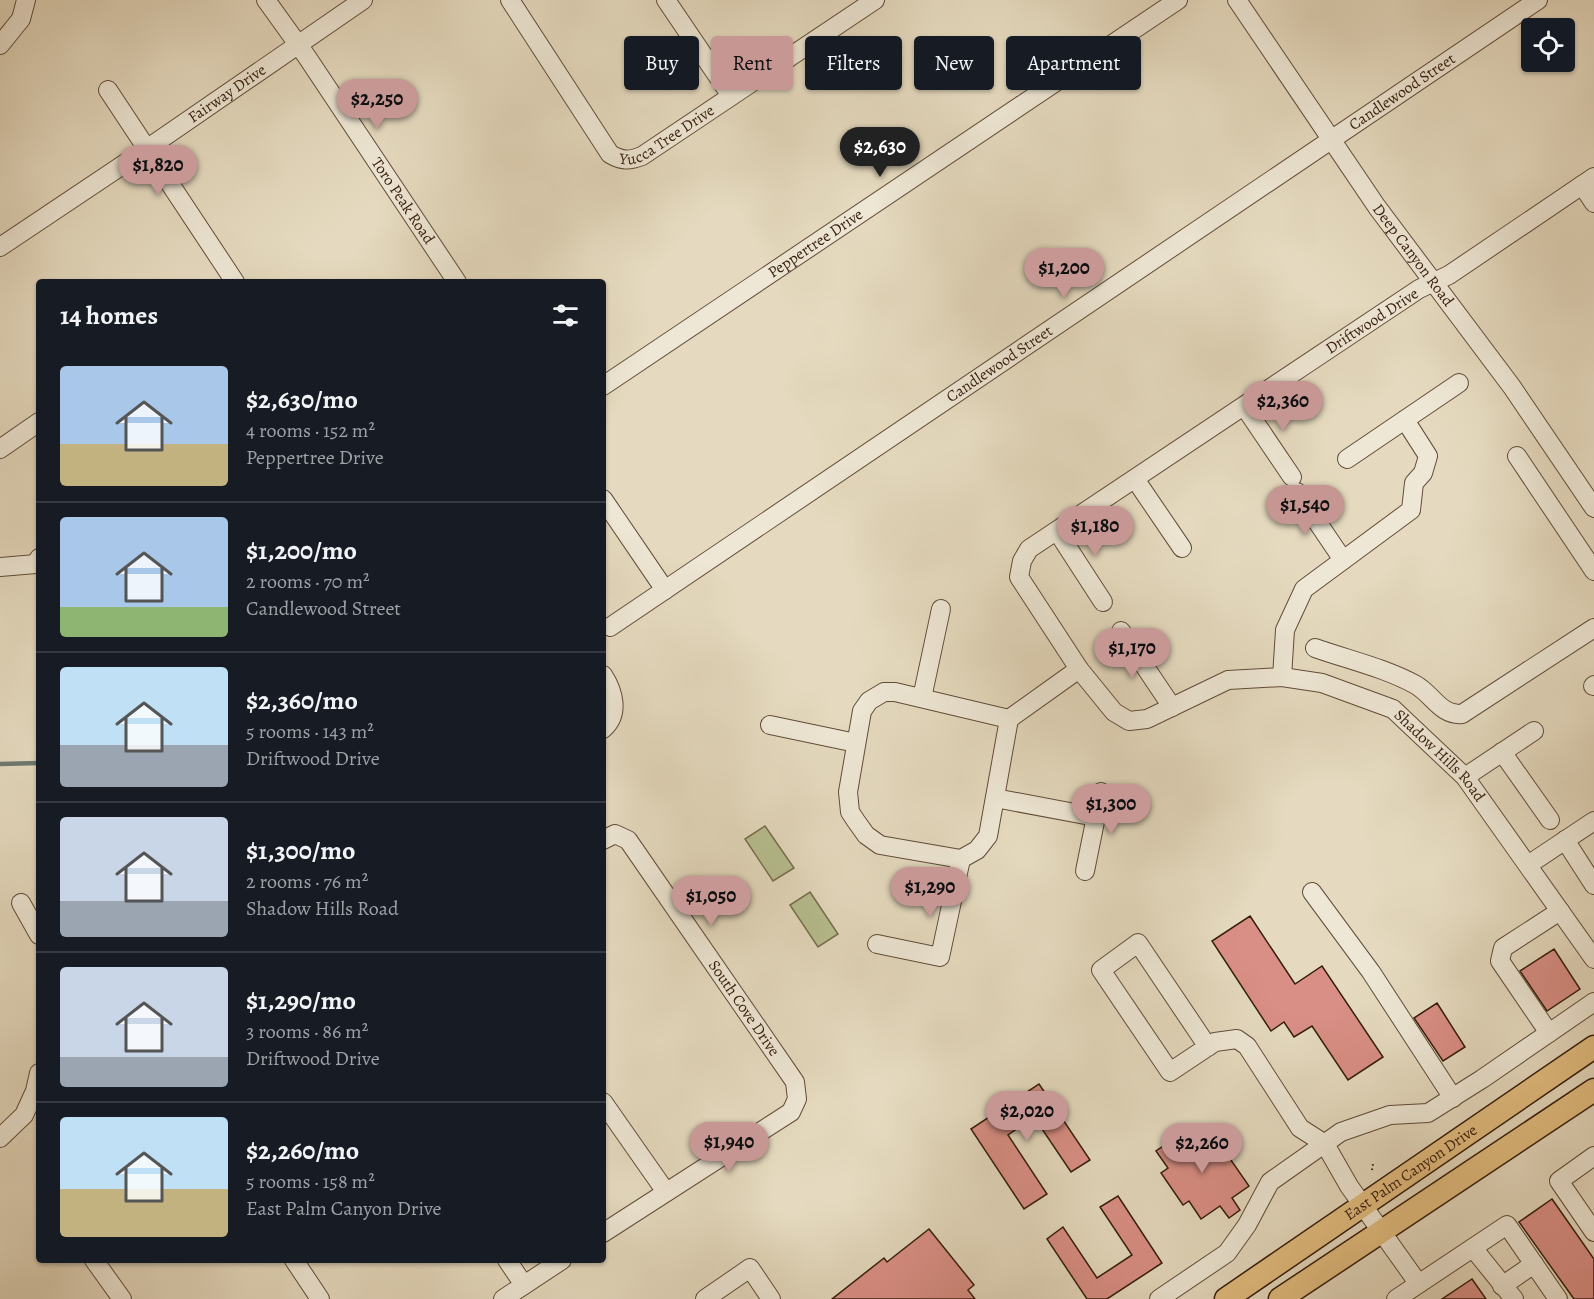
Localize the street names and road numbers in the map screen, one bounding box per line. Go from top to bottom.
street label: Candlewood Street [1345,48,1460,136]
street label: Fairway Drive [184,59,270,128]
street label: Yucca Tree Drive [617,100,719,171]
street label: Toro Peak Road [366,153,440,249]
street label: Deep Canyon Road [1367,199,1459,311]
street label: Peppertree Drive [764,203,867,283]
street label: Driftwood Drive [1321,283,1423,359]
street label: Candlewood Street [942,320,1057,408]
street label: Shadow Hills Road [1389,704,1490,807]
street label: South Cove Drive [703,956,785,1061]
street label: East Palm Canyon Drive [1340,1119,1482,1226]

